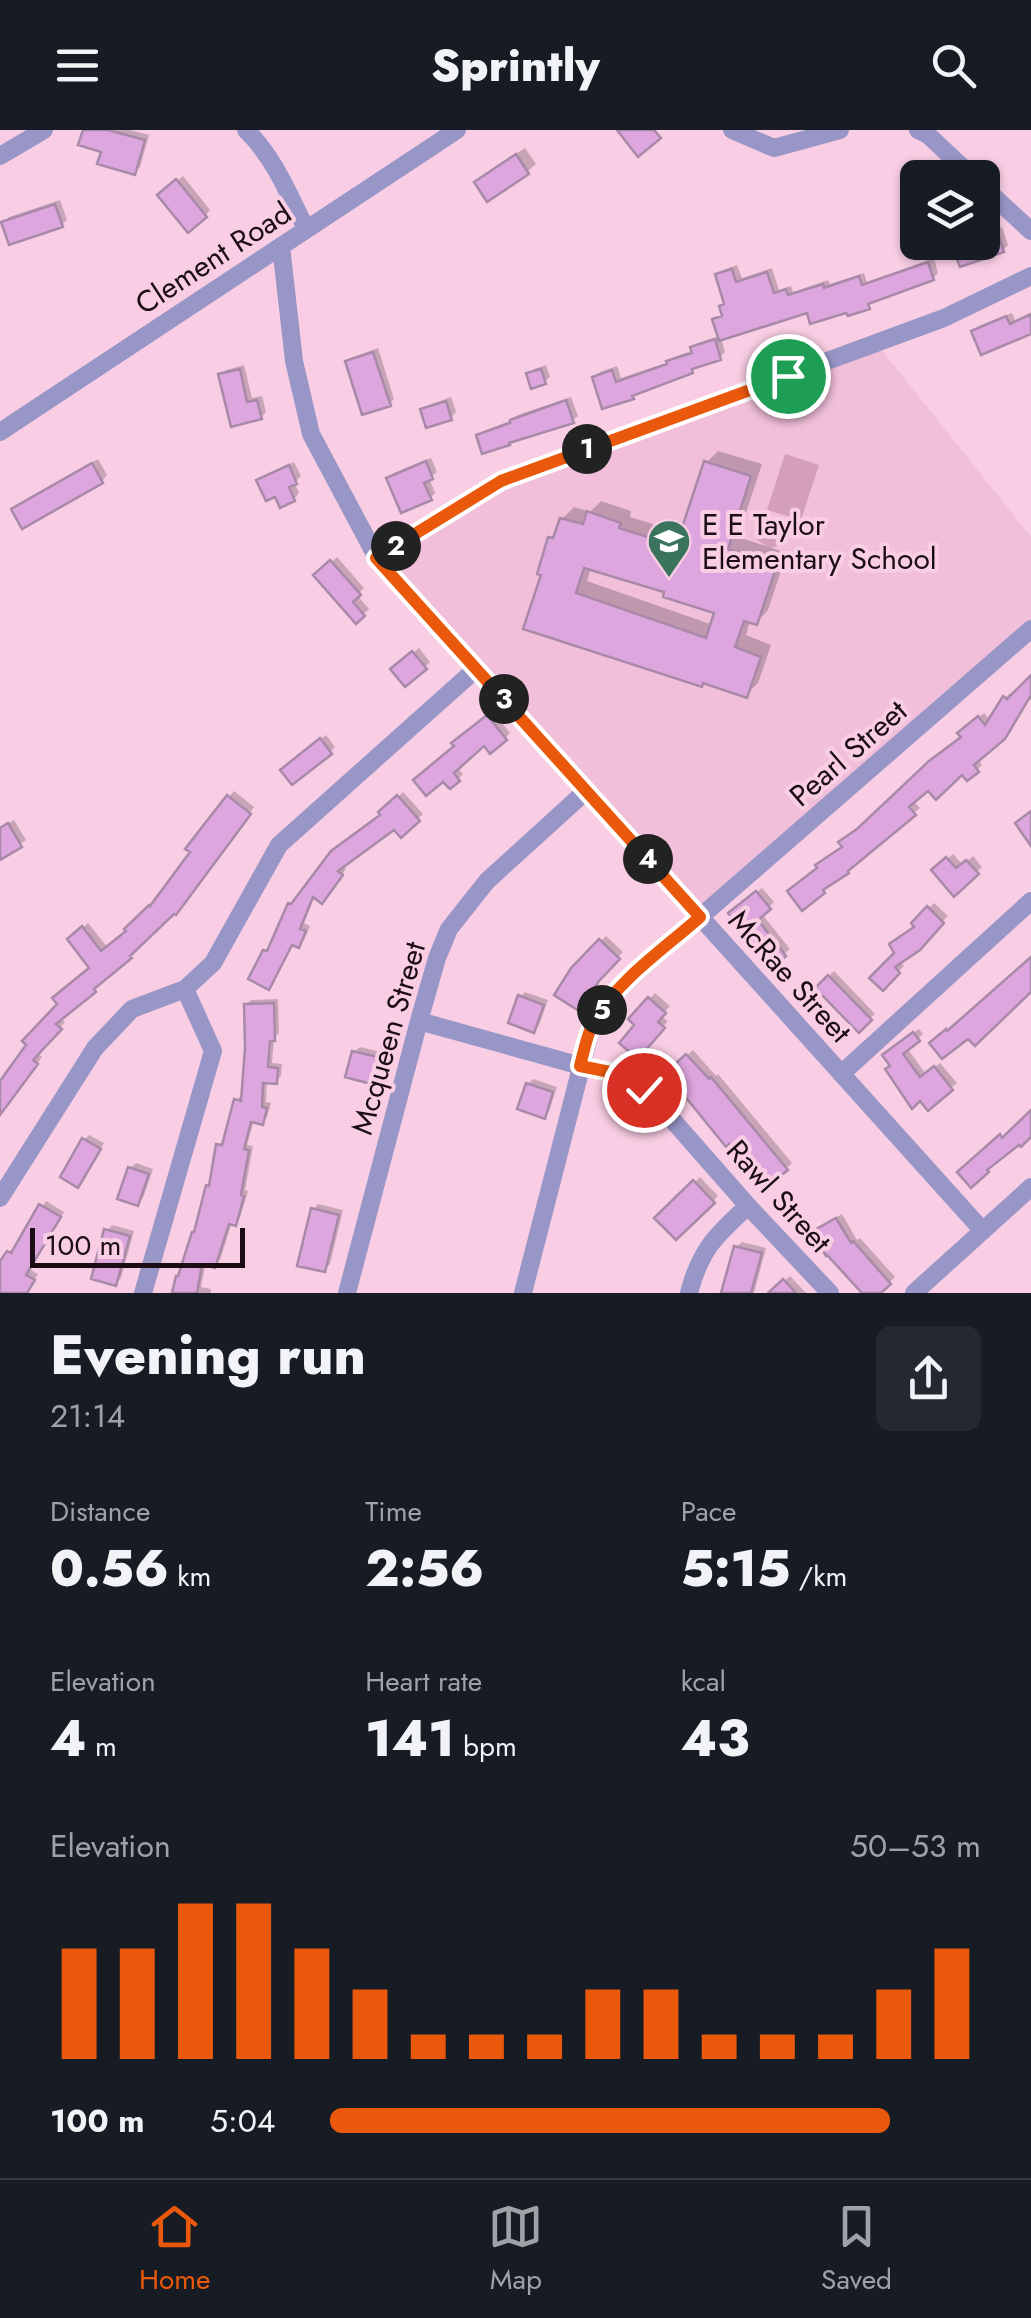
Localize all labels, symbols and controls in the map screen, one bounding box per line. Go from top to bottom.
text: Sprintly [431,33,600,98]
icon: menu [50,38,105,93]
icon: search [926,38,981,93]
map controls [900,160,1000,260]
button: layers [900,160,1000,260]
street label: Clement Road [126,191,300,325]
pin [746,334,831,419]
icon: arrive [761,349,816,404]
pin: 1 [562,424,612,474]
text: 1 [580,428,594,469]
place label: E E Taylor Elementary School [702,503,937,580]
school or university icon: E E Taylor Elementary School [646,518,692,579]
pin: 2 [371,521,421,571]
text: 2 [387,525,405,566]
pin: 3 [479,674,529,724]
text: 3 [495,678,513,719]
street label: Pearl Street [780,689,917,816]
pin: 4 [623,834,673,884]
text: 4 [638,838,658,879]
street label: McRae Street [719,900,862,1053]
street label: Mcqueen Street [340,936,436,1139]
pin: 5 [577,985,627,1035]
text: 5 [593,989,611,1030]
pin [602,1048,687,1133]
icon: check [617,1063,672,1118]
street label: Rawl Street [717,1130,842,1263]
scale bar [30,1223,245,1268]
text: 100 m [45,1225,121,1266]
text: Evening run [50,1315,366,1395]
button: share [876,1326,981,1431]
text: 21:14 [50,1393,125,1439]
text: Distance [50,1491,150,1532]
text: Time [365,1491,422,1532]
text: Pace [681,1491,736,1532]
text: 0.56 [50,1532,169,1605]
text: 2:56 [365,1532,484,1605]
text: 5:15 [681,1532,790,1605]
text: km [169,1556,211,1597]
text: /km [790,1556,847,1597]
text: Elevation [50,1661,156,1702]
text: Heart rate [365,1661,482,1702]
text: kcal [681,1661,726,1702]
text: 4 [50,1702,87,1775]
text: 141 [365,1702,455,1775]
text: 43 [681,1702,749,1775]
text: m [87,1726,117,1767]
text: bpm [455,1726,517,1767]
text: Elevation [50,1823,171,1869]
text: 50–53 m [850,1823,981,1869]
text: 100 m [50,2098,145,2144]
text: 5:04 [210,2098,276,2144]
tab: Home [139,2199,210,2300]
tab: Map [488,2199,543,2300]
tab: Saved [821,2199,892,2300]

